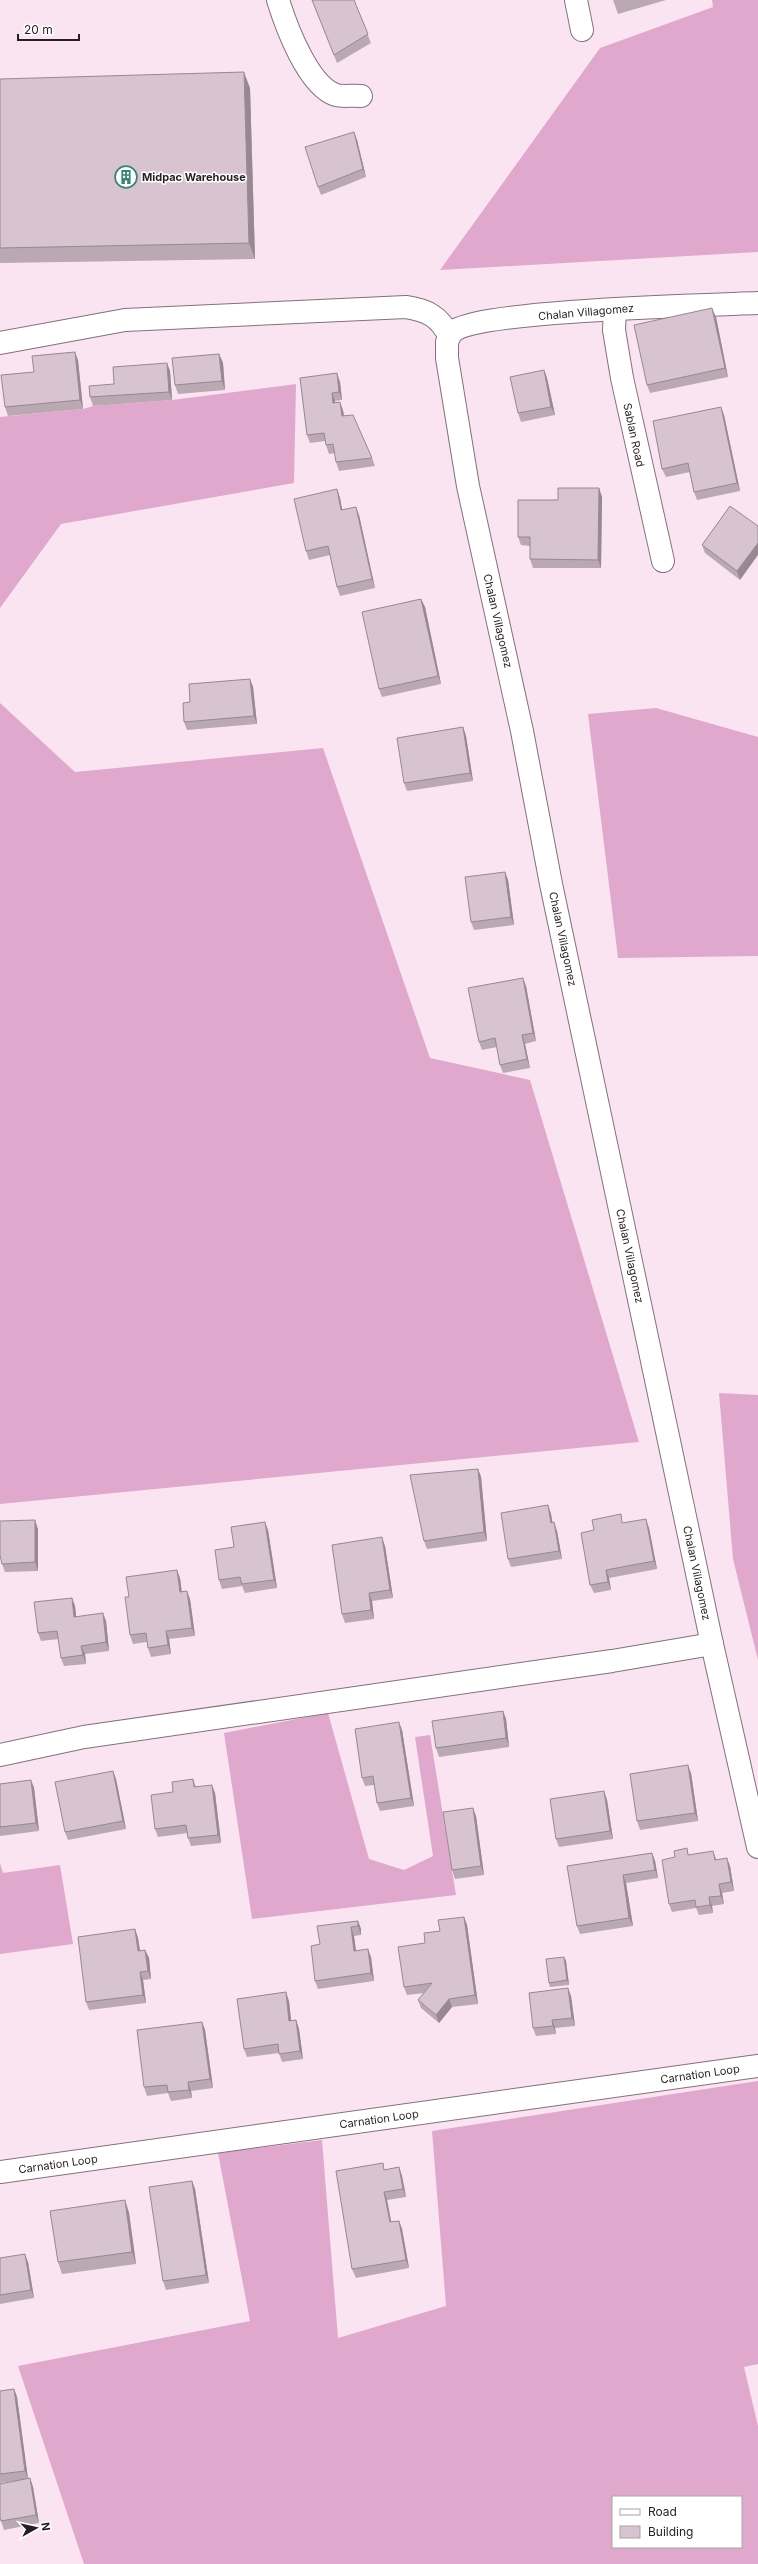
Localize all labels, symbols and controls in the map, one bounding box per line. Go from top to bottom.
scale bar [18,16,79,42]
text: 20 m [24,22,53,37]
building icon: Midpac Warehouse [113,164,139,190]
place label: Midpac Warehouse [142,170,246,184]
street label: Chalan Villagomez [537,301,635,323]
street label: Sablan Road [620,402,648,468]
street label: Chalan Villagomez [480,573,516,669]
street label: Chalan Villagomez [546,890,580,988]
street label: Chalan Villagomez [613,1207,647,1305]
street label: Chalan Villagomez [680,1524,714,1622]
street label: Carnation Loop [660,2061,741,2086]
street label: Carnation Loop [339,2106,420,2131]
street label: Carnation Loop [18,2151,99,2176]
legend [612,2496,742,2548]
text: Road [648,2504,677,2519]
north arrow [16,2508,56,2548]
text: N [38,2521,53,2532]
text: Building [648,2524,693,2539]

